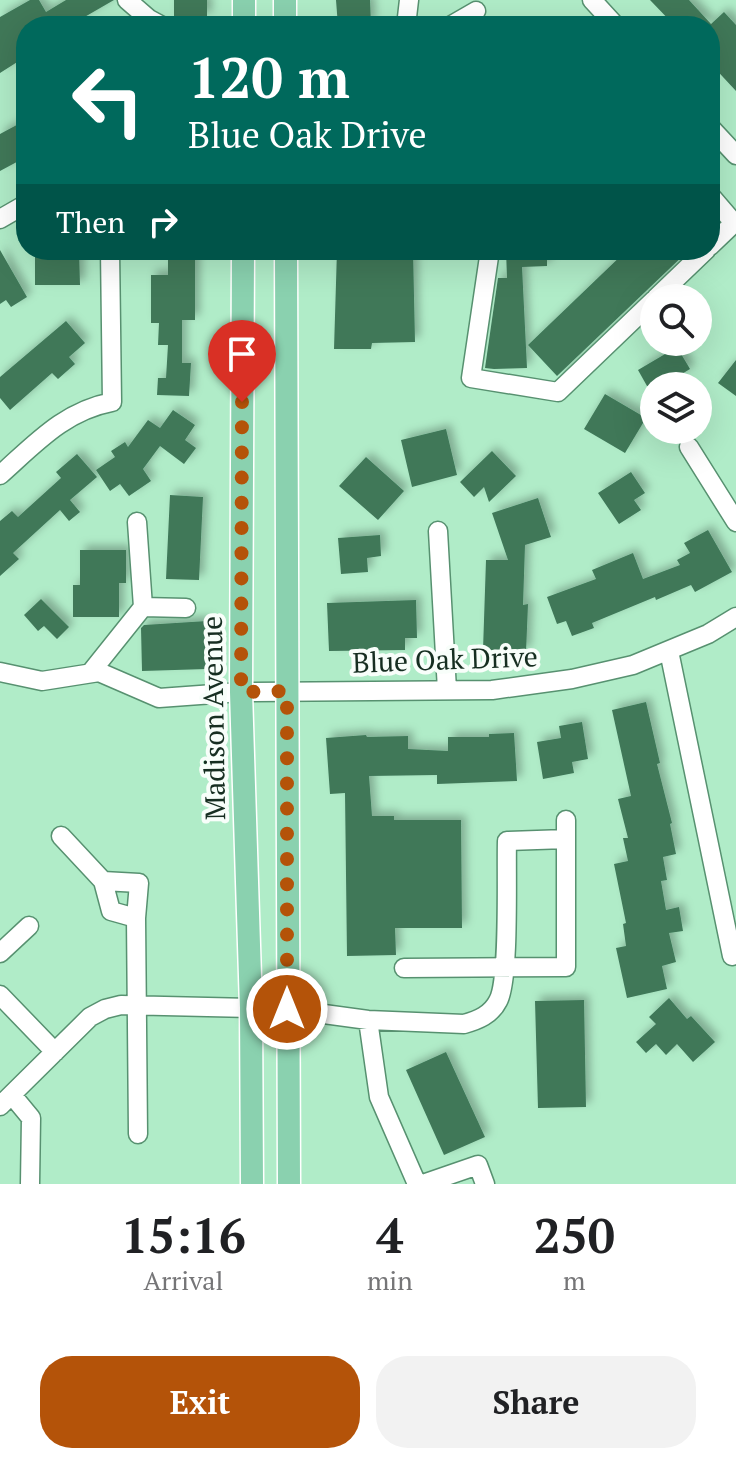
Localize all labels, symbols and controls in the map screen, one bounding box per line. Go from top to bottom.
text: 120 m [188,40,350,114]
icon: left [56,48,160,152]
text: Blue Oak Drive [188,111,427,158]
icon: right [141,200,185,244]
text: Then [56,202,125,242]
map controls [640,284,712,444]
button: search [640,284,712,356]
pin [208,320,276,402]
icon: arrive [220,332,264,376]
button: layers [640,372,712,444]
street label: Madison Avenue [193,615,233,821]
street label: Blue Oak Drive [352,637,538,681]
position arrow [245,967,329,1051]
text: 15:16 [121,1203,246,1267]
text: 4 [376,1203,403,1267]
text: 250 [534,1203,615,1267]
text: Arrival [144,1263,223,1297]
text: min [367,1263,413,1297]
text: m [563,1263,586,1297]
button: Exit [40,1356,360,1448]
button: Share [376,1356,696,1448]

